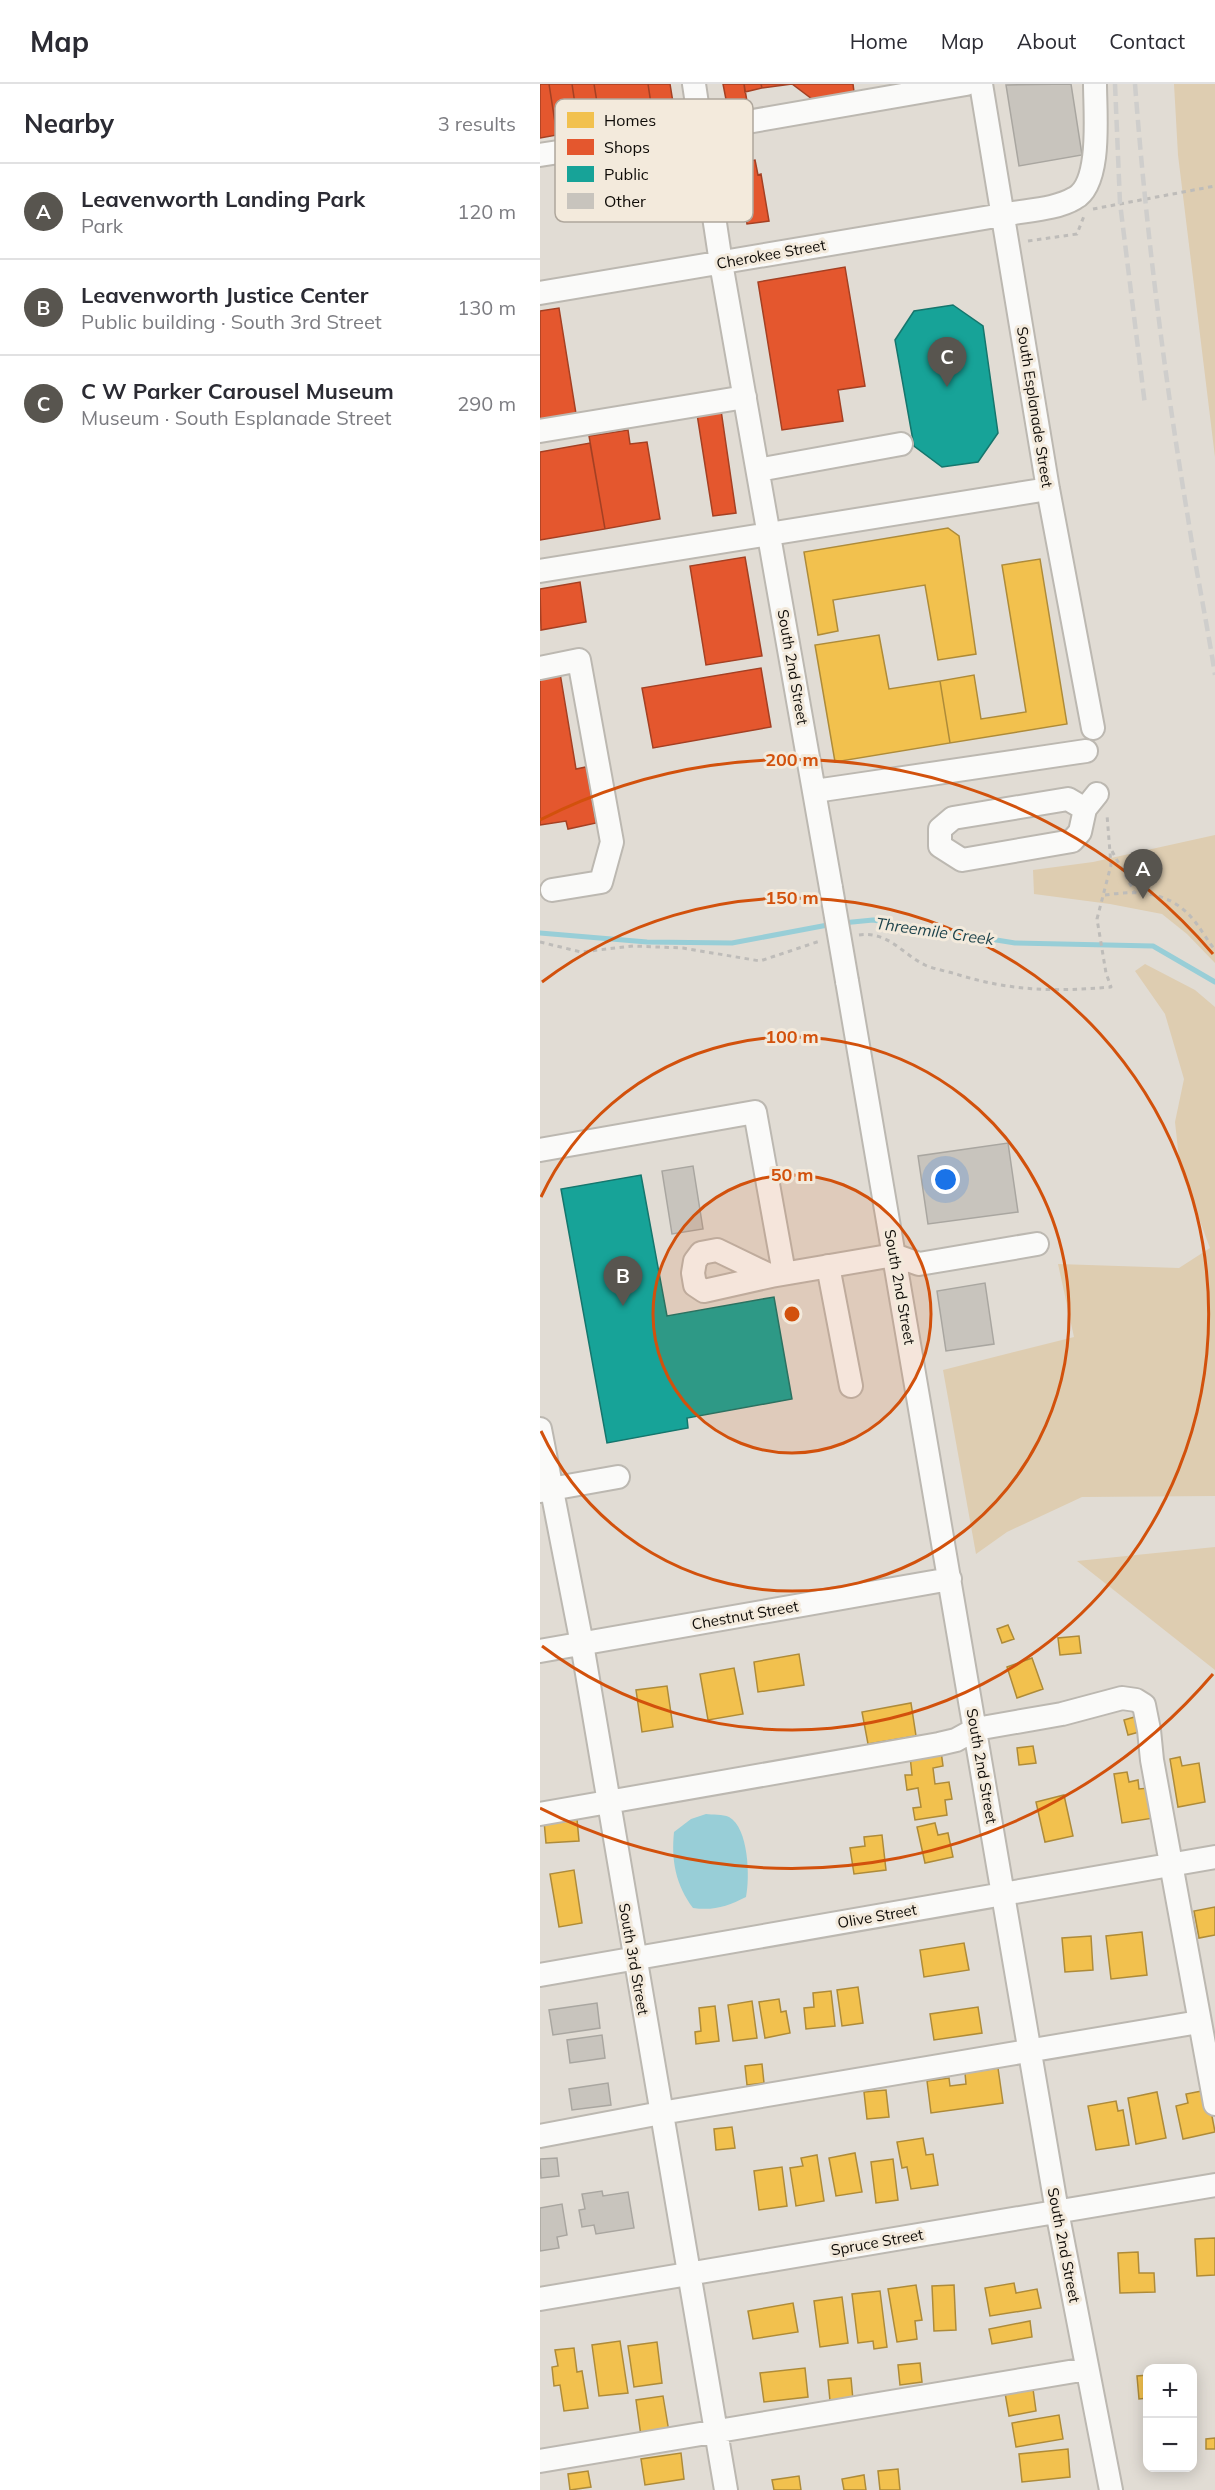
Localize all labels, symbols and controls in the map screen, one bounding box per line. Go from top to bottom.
text: Map [30,24,89,59]
text: Home [850,28,908,54]
text: Map [941,28,984,54]
text: About [1017,28,1076,54]
text: Contact [1109,28,1185,54]
legend [555,99,753,222]
text: Nearby [24,107,114,140]
text: Homes [604,110,656,130]
text: 3 results [438,111,516,136]
text: Shops [604,137,650,157]
text: Public [604,164,649,184]
text: Leavenworth Landing Park [81,185,365,213]
text: Other [604,191,646,211]
text: A [36,199,51,224]
text: 120 m [457,199,516,224]
text: Park [81,213,123,238]
street label: Cherokee Street [715,235,827,273]
text: Leavenworth Justice Center [81,281,368,309]
text: B [37,295,50,320]
text: 130 m [457,295,516,320]
text: Public building · South 3rd Street [81,309,382,334]
street label: South Esplanade Street [1013,325,1057,489]
pin: C [928,338,966,387]
text: C W Parker Carousel Museum [81,377,394,405]
text: C [37,391,50,416]
text: 290 m [457,391,516,416]
text: Museum · South Esplanade Street [81,405,391,430]
street label: South 2nd Street [774,608,812,726]
text: 200 m [765,748,819,771]
pin: A [1124,850,1162,899]
text: 150 m [765,886,819,909]
water label: Threemile Creek [875,913,996,949]
text: 100 m [765,1025,819,1048]
text: 50 m [771,1163,813,1186]
your location [931,1165,960,1194]
street label: South 2nd Street [881,1228,919,1346]
pin: B [604,1256,643,1306]
centre of rings [782,1304,802,1324]
street label: Chestnut Street [690,1596,800,1634]
street label: South 2nd Street [963,1707,1001,1825]
street label: Olive Street [836,1900,918,1932]
street label: South 3rd Street [615,1902,653,2016]
street label: South 2nd Street [1044,2186,1084,2304]
street label: Spruce Street [829,2225,925,2259]
map controls [1143,2364,1197,2472]
button: + [1143,2364,1197,2418]
button: − [1143,2418,1197,2472]

